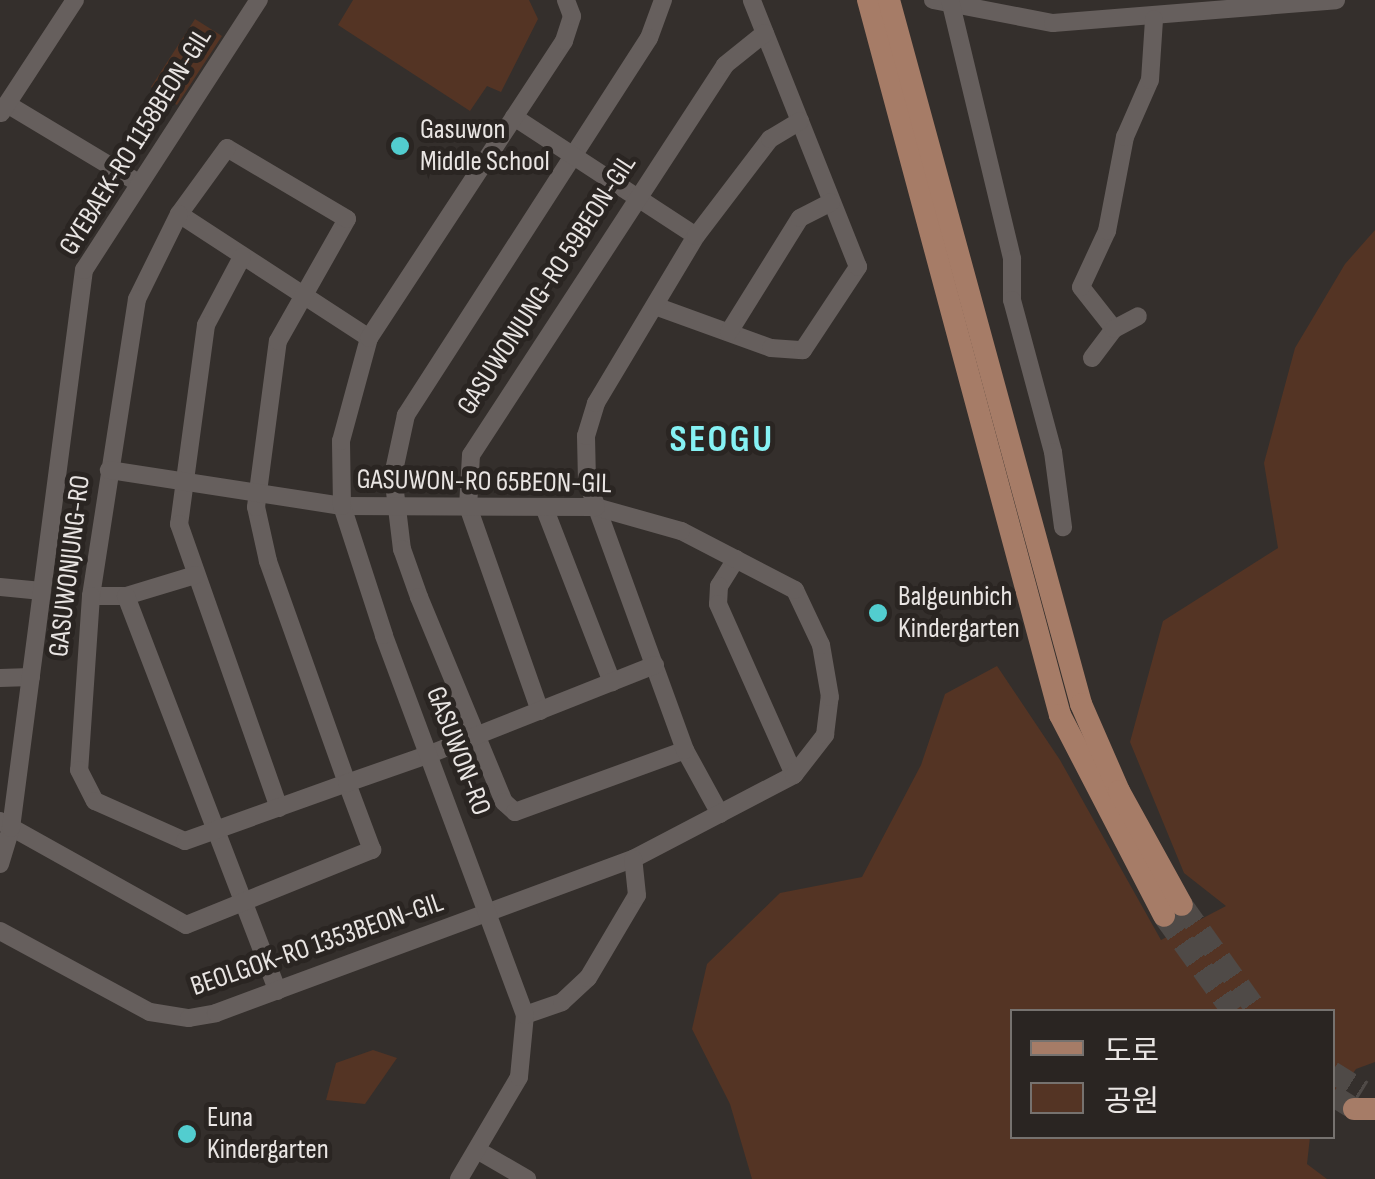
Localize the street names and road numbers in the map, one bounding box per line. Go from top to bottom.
street label: GYEBAEK-RO 1158BEON-GIL [53,22,219,262]
street label: GASUWONJUNG-RO 59BEON-GIL [450,149,644,421]
street label: GASUWON-RO 65BEON-GIL [356,463,612,501]
street label: GASUWONJUNG-RO [42,473,98,659]
street label: GASUWON-RO [418,682,498,820]
street label: BEOLGOK-RO 1353BEON-GIL [186,886,448,1004]

